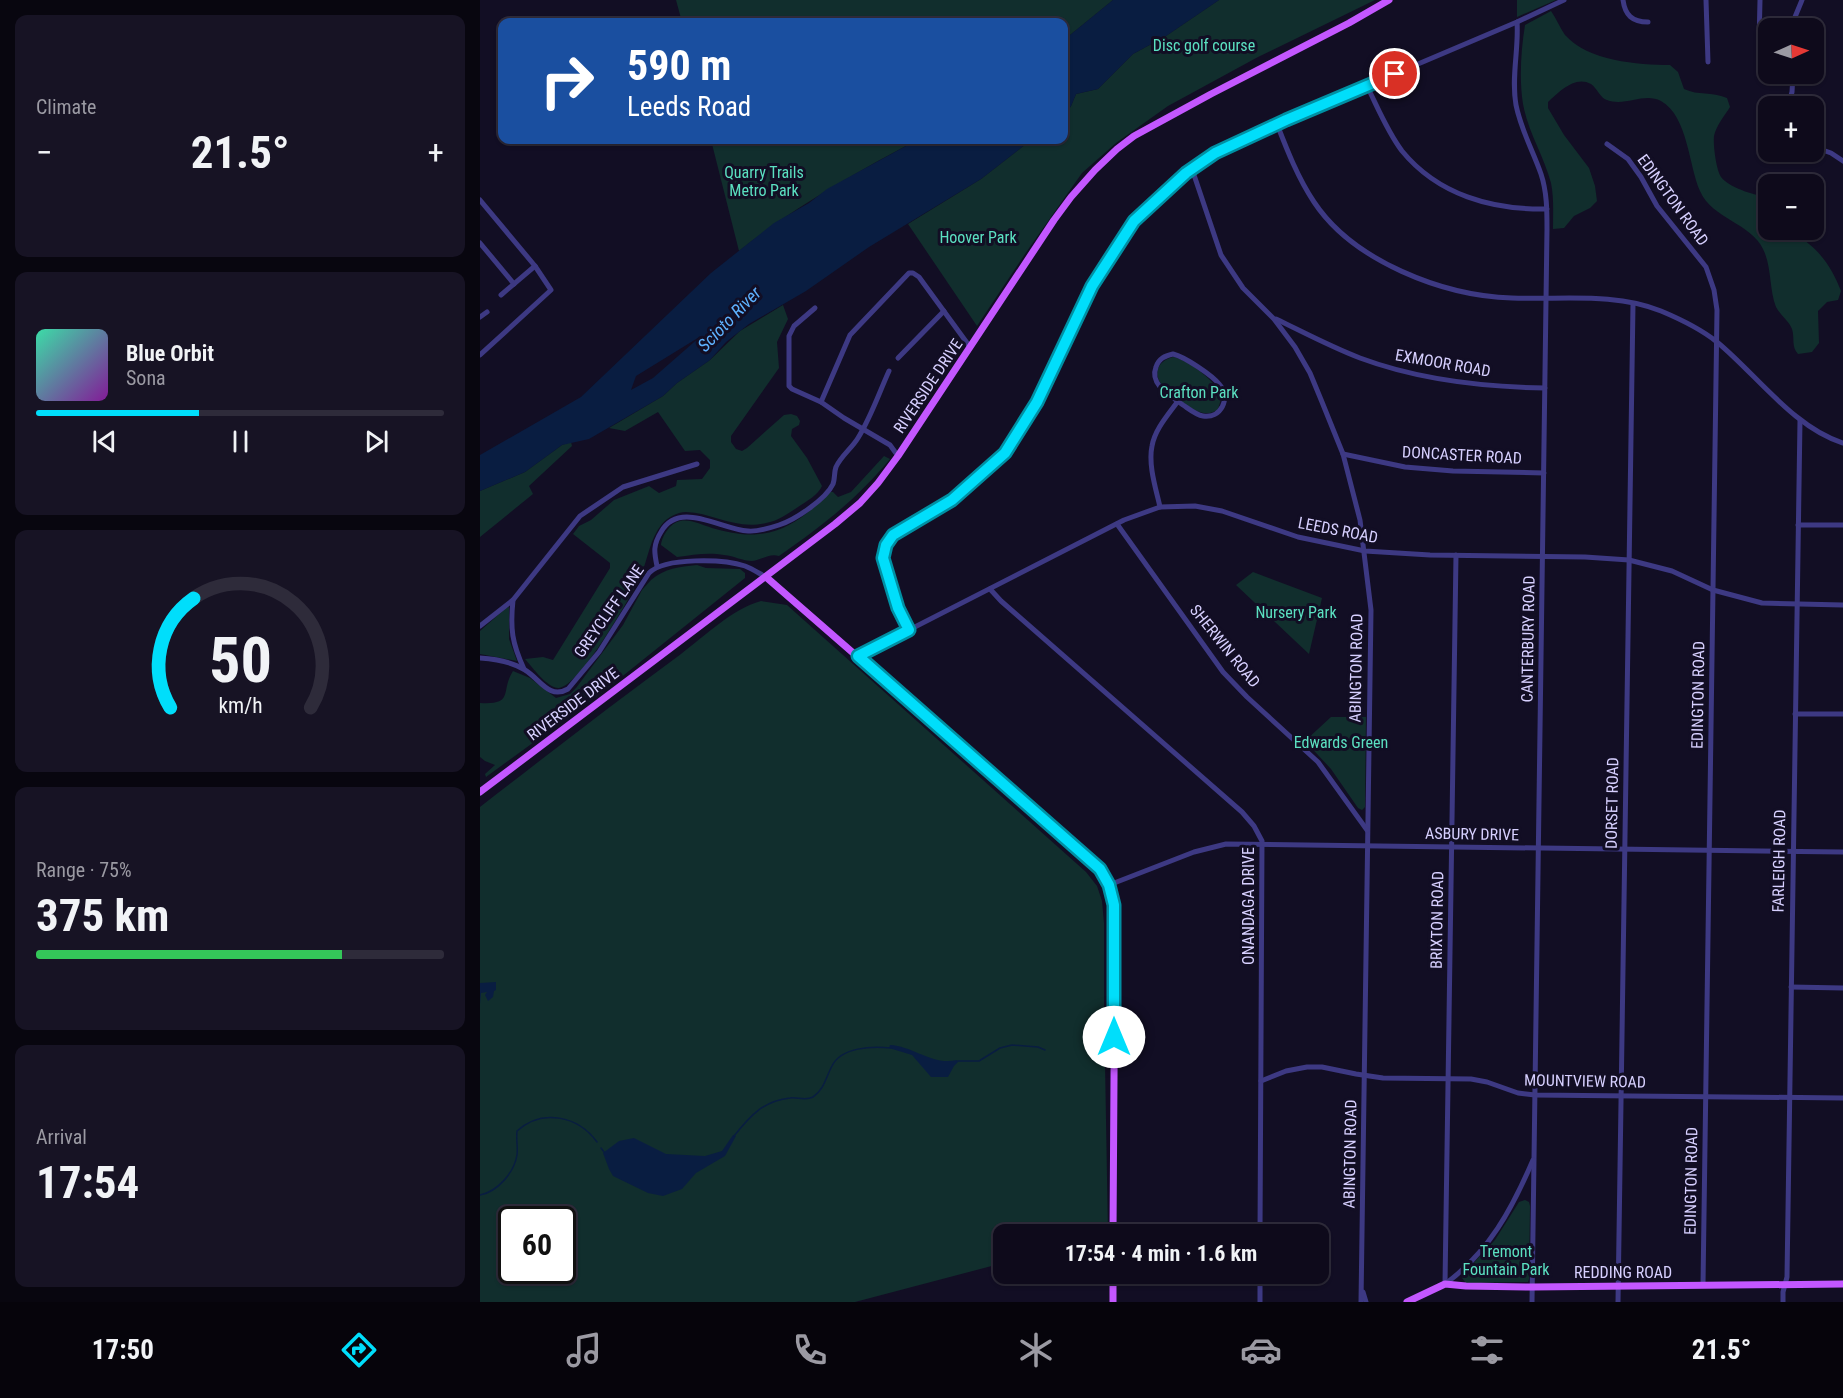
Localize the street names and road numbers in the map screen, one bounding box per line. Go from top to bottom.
street label: EDINGTON ROAD [1634,151,1712,249]
street label: RIVERSIDE DRIVE [890,335,967,437]
street label: EXMOOR ROAD [1394,345,1492,381]
street label: DONCASTER ROAD [1402,442,1522,468]
street label: LEEDS ROAD [1296,513,1380,547]
street label: GREYCLIFF LANE [570,561,648,661]
street label: CANTERBURY ROAD [1517,575,1539,703]
street label: SHERWIN ROAD [1186,601,1264,691]
street label: ABINGTON ROAD [1346,613,1366,723]
street label: EDINGTON ROAD [1688,641,1708,749]
street label: RIVERSIDE DRIVE [524,663,622,745]
street label: DORSET ROAD [1602,757,1622,849]
street label: FARLEIGH ROAD [1769,809,1789,913]
street label: ASBURY DRIVE [1425,824,1519,844]
street label: ONANDAGA DRIVE [1239,847,1258,965]
street label: BRIXTON ROAD [1427,871,1447,969]
street label: MOUNTVIEW ROAD [1524,1070,1646,1092]
street label: ABINGTON ROAD [1340,1099,1360,1209]
street label: EDINGTON ROAD [1681,1127,1701,1235]
street label: REDDING ROAD [1574,1263,1672,1282]

